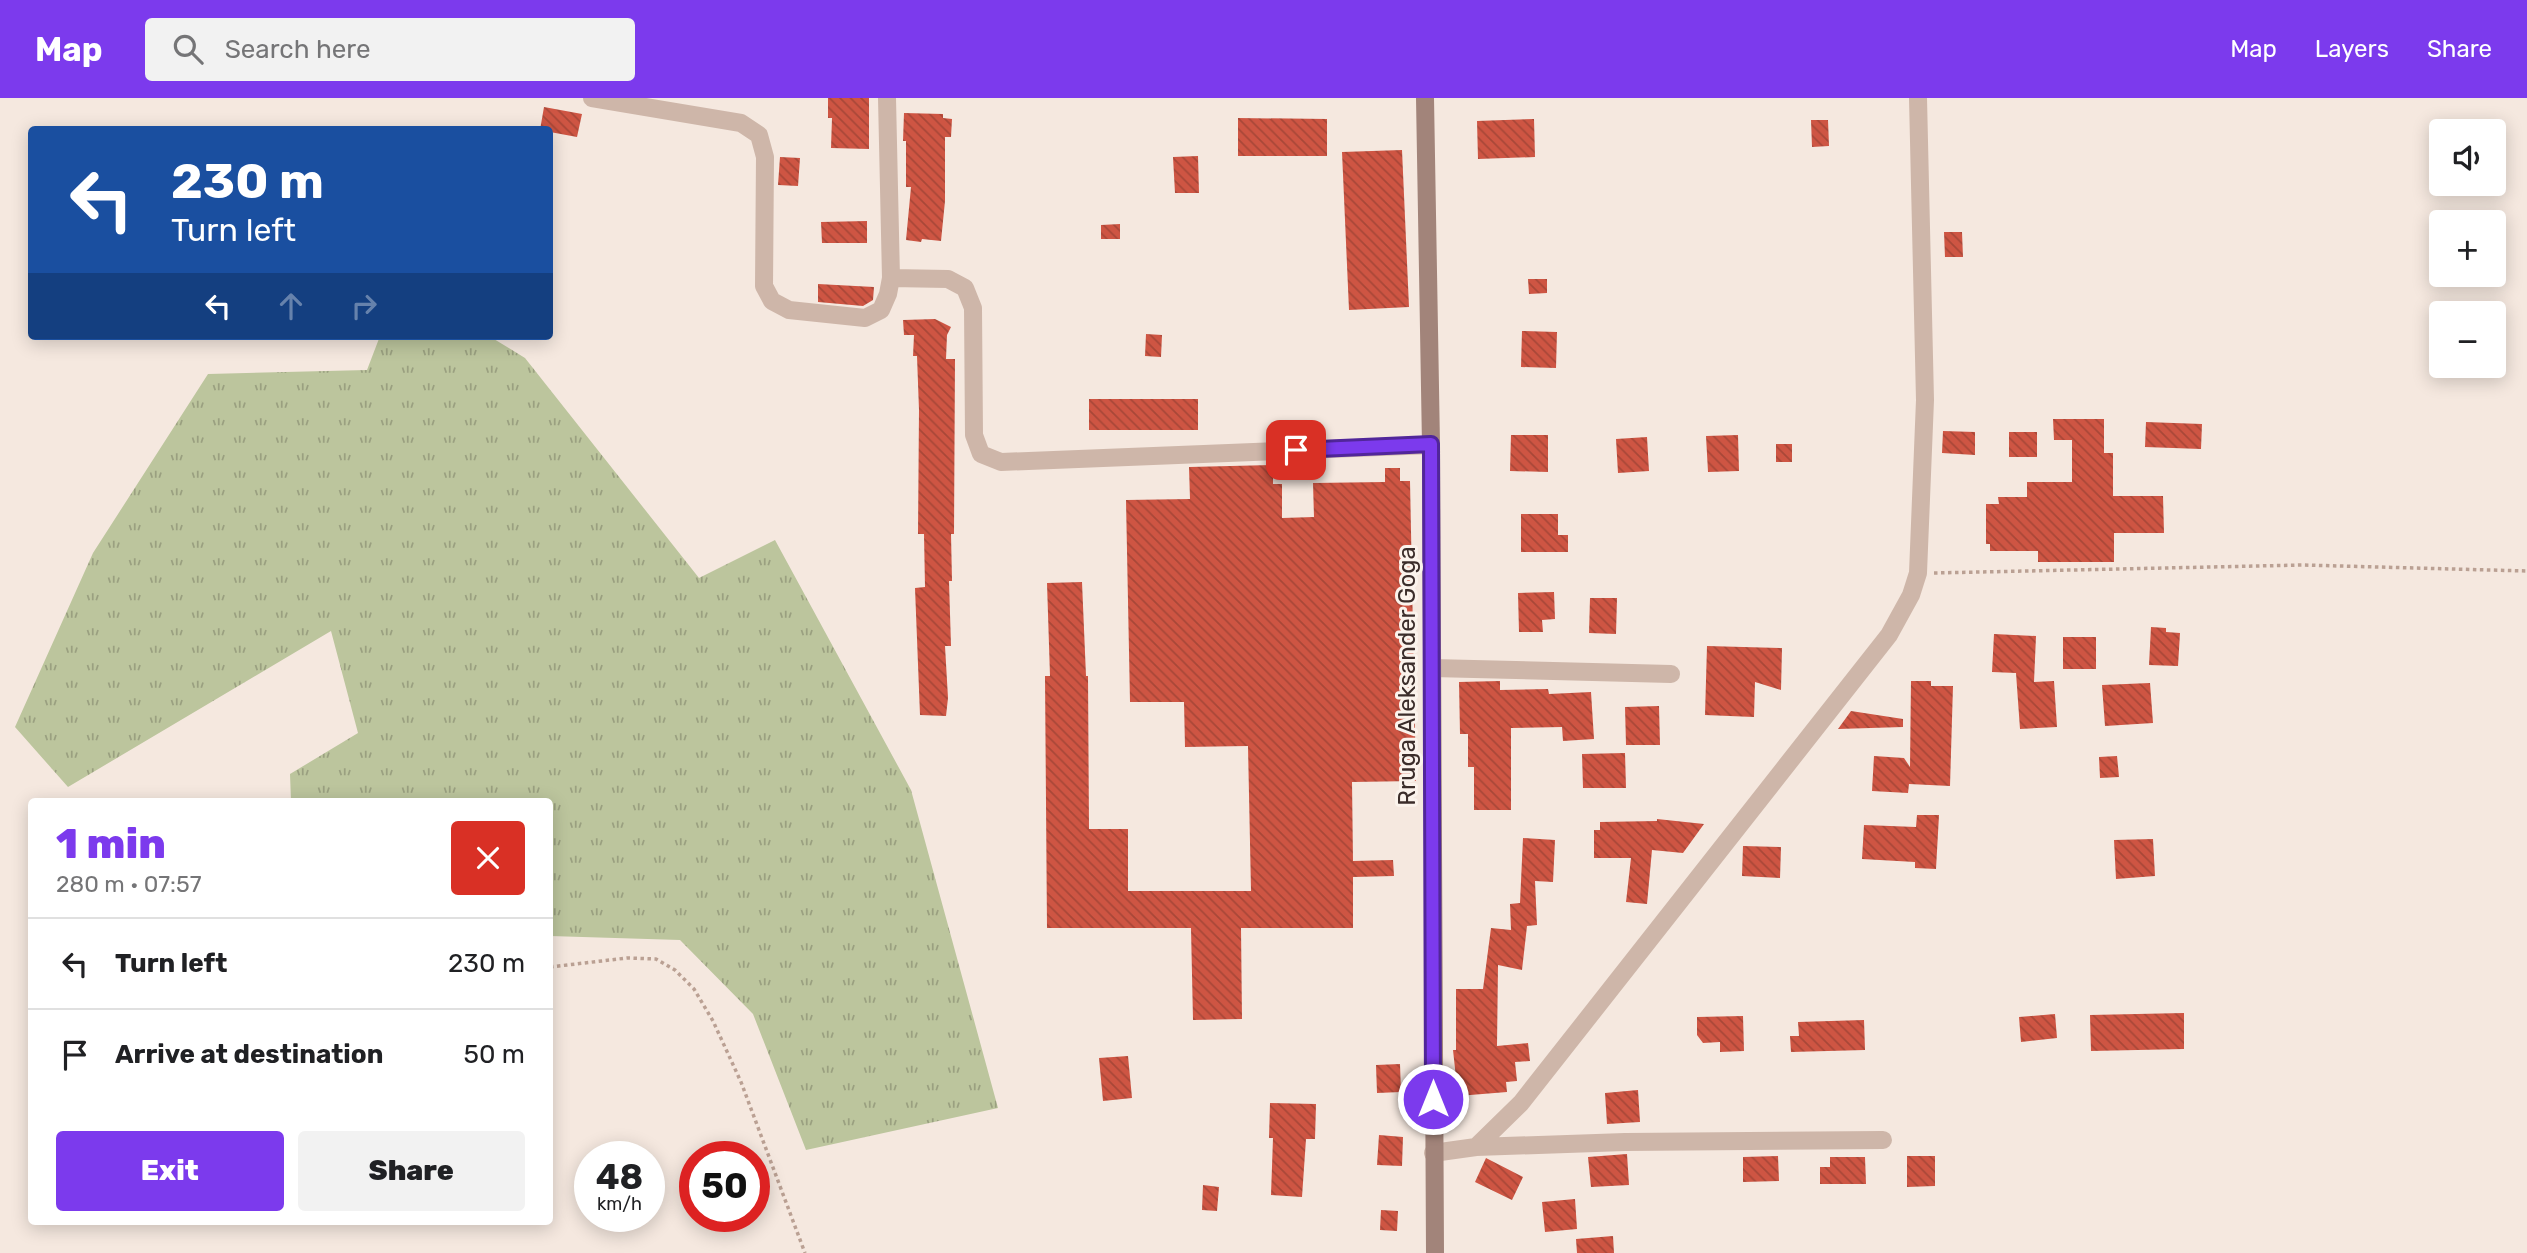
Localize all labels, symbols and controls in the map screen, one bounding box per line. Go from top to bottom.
search box [145,18,635,81]
text: Map [35,30,103,69]
icon: search [169,30,207,68]
text: Search here [225,34,370,65]
text: Map [2230,35,2277,63]
text: Layers [2315,35,2389,63]
text: Share [2427,35,2492,63]
map controls [2429,119,2506,378]
button: sound [2429,119,2506,196]
text: 230 m [171,152,324,210]
icon: left [56,154,147,245]
button: + [2429,210,2506,287]
text: Turn left [171,211,296,249]
icon: left [199,287,237,325]
icon: ahead [272,287,310,325]
icon: right [345,287,383,325]
button: − [2429,301,2506,378]
pin [1266,420,1326,480]
icon: arrive [1277,431,1315,469]
street label: Rruga Aleksander Goga [1393,546,1421,806]
text: 1 min [56,819,166,869]
button: close [451,821,525,895]
text: 280 m · 07:57 [56,870,201,898]
icon: left [56,945,94,983]
text: Turn left [115,948,227,979]
text: 230 m [448,948,525,979]
icon: arrive [56,1036,94,1074]
text: Arrive at destination [115,1039,383,1070]
text: 50 m [464,1039,525,1070]
position arrow [1396,1062,1470,1136]
button: Exit [56,1131,284,1211]
button: Share [298,1131,525,1211]
speed limit sign: 50 [679,1141,770,1232]
text: 48 [596,1156,643,1198]
text: km/h [597,1193,642,1215]

